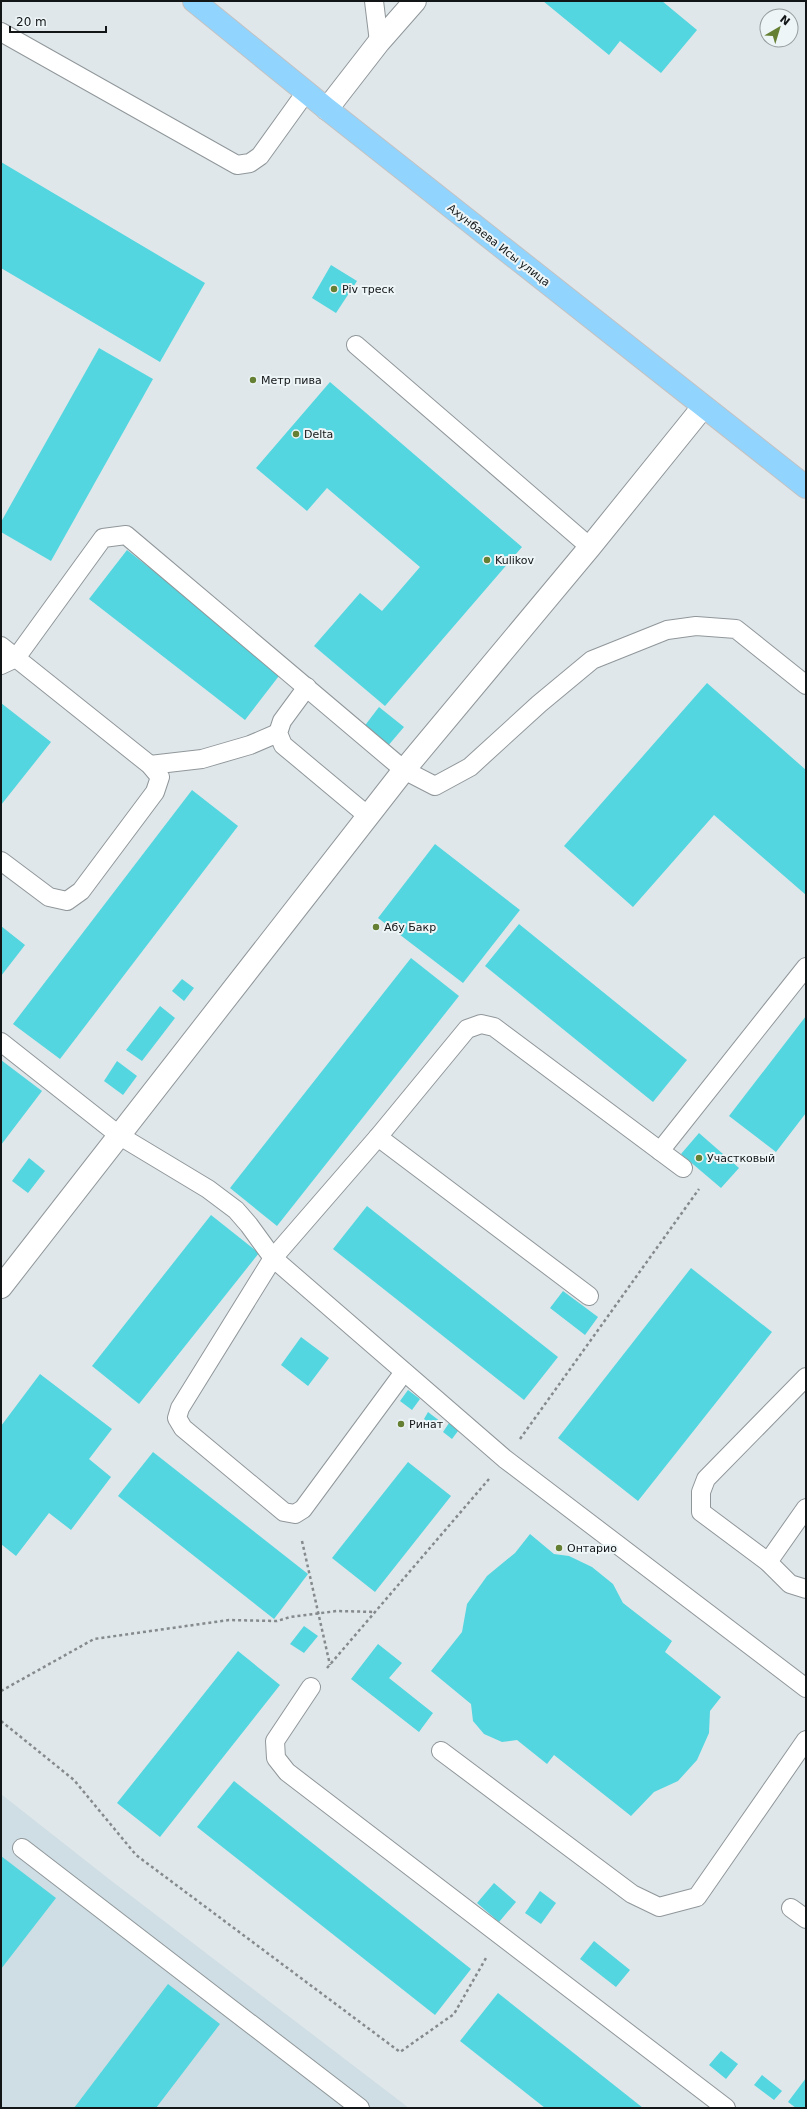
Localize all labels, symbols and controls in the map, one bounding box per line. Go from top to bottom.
scale bar [10,8,106,34]
north arrow [759,8,799,48]
text: N [777,13,792,28]
text: 20 m [16,15,47,29]
street label: Ахунбаева Исы улица [445,201,552,289]
place label: Piv треск [342,283,395,296]
marker: Piv треск [329,284,339,294]
place label: Метр пива [261,374,322,387]
marker: Метр пива [248,375,258,385]
place label: Delta [304,428,333,441]
marker: Delta [291,429,301,439]
place label: Kulikov [495,554,534,567]
marker: Kulikov [482,555,492,565]
place label: Абу Бакр [384,921,436,934]
marker: Абу Бакр [371,922,381,932]
place label: Участковый [707,1152,775,1165]
marker: Участковый [694,1153,704,1163]
place label: Ринат [409,1418,444,1431]
marker: Ринат [396,1419,406,1429]
place label: Онтарио [567,1542,617,1555]
marker: Онтарио [554,1543,564,1553]

